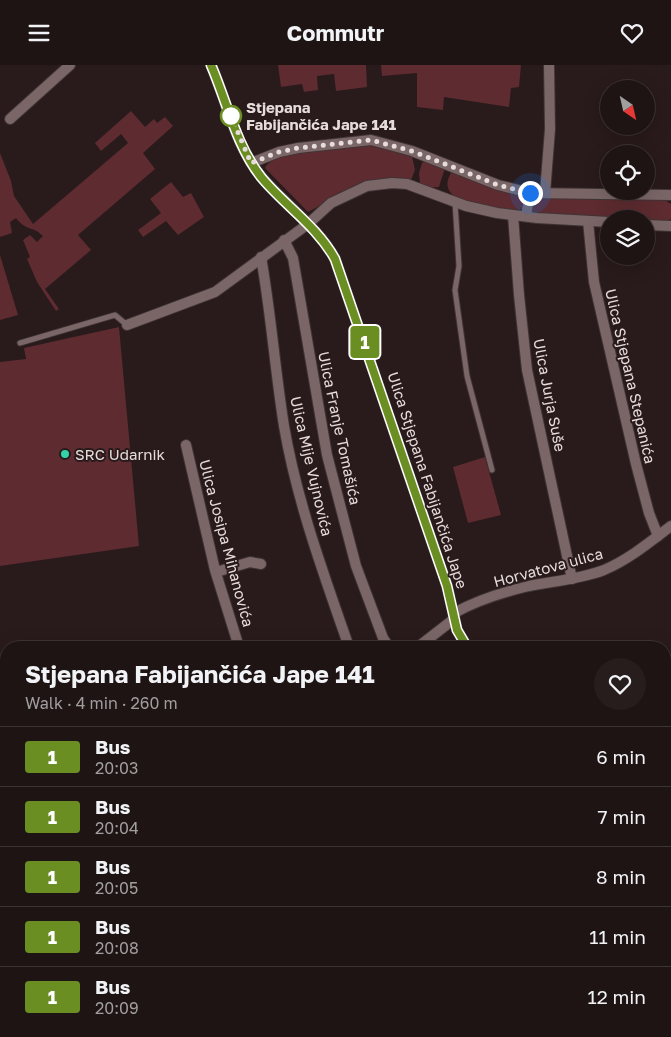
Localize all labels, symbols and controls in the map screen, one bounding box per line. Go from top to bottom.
icon: menu [25,19,53,47]
text: Commutr [287,19,384,46]
icon: heart [618,19,646,47]
north arrow [600,80,655,135]
map controls [600,80,655,265]
place label: Stjepana Fabijančića Jape 141 [246,98,397,133]
marker: Stjepana Fabijančića Jape 141 [220,105,242,127]
button: locate [600,145,655,200]
your location [518,181,543,206]
button: layers [600,210,655,265]
street label: Ulica Stjepana Stepanića [602,287,660,465]
line badge: 1 [349,326,381,358]
text: 1 [360,331,370,353]
street label: Ulica Jurja Suše [530,337,570,453]
street label: Ulica Franje Tomašića [315,350,365,506]
street label: Ulica Stjepana Fabijančića Jape [384,369,472,591]
street label: Ulica Mije Vujnovića [287,394,337,538]
place label: SRC Udarnik [75,445,165,463]
marker: SRC Udarnik [59,448,71,460]
street label: Ulica Josipa Mihanovića [196,457,258,629]
street label: Horvatova ulica [491,544,605,590]
button: heart [594,658,646,710]
text: Stjepana Fabijančića Jape 141 [25,659,375,688]
text: Walk · 4 min · 260 m [25,693,178,713]
text: Bus [95,735,130,758]
text: 6 min [596,745,646,768]
text: 1 [48,746,57,768]
text: 20:03 [95,758,138,778]
text: Bus [95,795,130,818]
text: 7 min [598,805,646,828]
text: 1 [48,806,57,828]
text: 20:04 [95,818,139,838]
text: Bus [95,855,130,878]
text: 8 min [596,865,646,888]
text: 1 [48,866,57,888]
text: 20:05 [95,878,138,898]
text: Bus [95,915,130,938]
text: 11 min [589,925,646,948]
text: 1 [48,926,57,948]
text: 20:08 [95,938,139,958]
text: Bus [95,975,130,998]
text: 12 min [587,985,646,1008]
text: 1 [48,986,57,1008]
text: 20:09 [95,998,139,1018]

